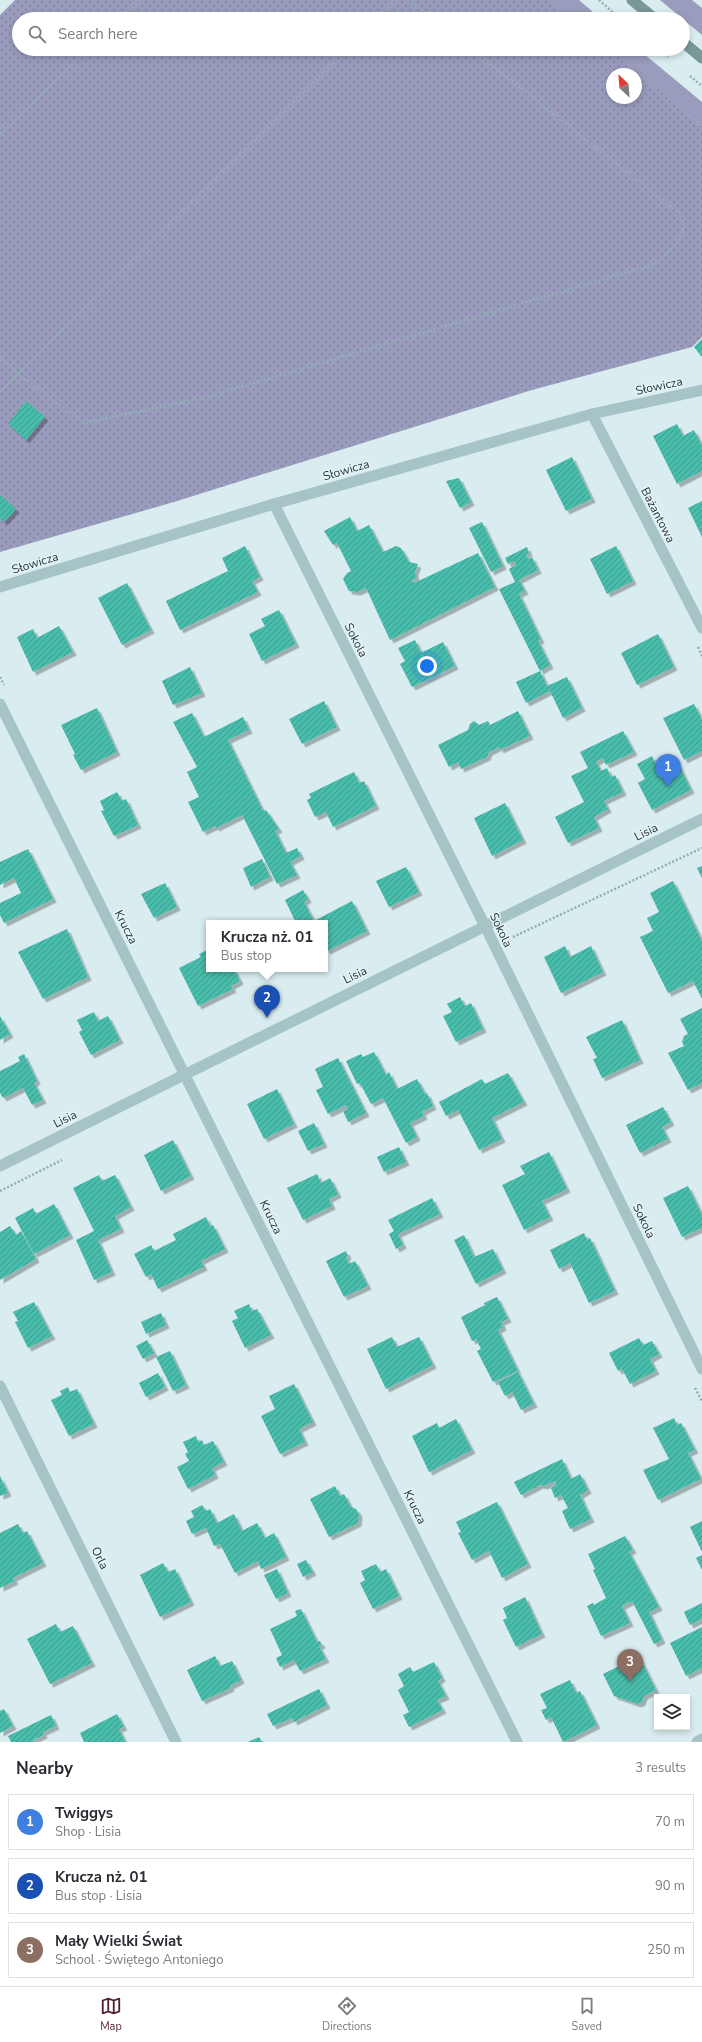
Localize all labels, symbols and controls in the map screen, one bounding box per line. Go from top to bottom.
search box [12,12,690,56]
icon: search [26,23,48,45]
text: Search here [58,24,138,44]
north arrow [606,68,642,104]
street label: Słowicza [634,373,684,399]
street label: Słowicza [321,456,371,484]
street label: Bażantowa [637,485,679,545]
street label: Słowicza [10,548,60,578]
street label: Sokola [341,620,371,660]
your location [417,656,437,676]
pin: 1 [655,754,681,787]
street label: Lisia [632,820,660,844]
street label: Krucza [111,907,141,947]
street label: Sokola [486,910,516,950]
popup [206,920,328,972]
text: Krucza nż. 01 [221,927,313,947]
text: Bus stop [221,947,272,965]
street label: Lisia [341,963,369,987]
pin: 2 [254,985,280,1018]
street label: Lisia [51,1106,79,1132]
street label: Krucza [256,1197,286,1237]
street label: Sokola [629,1201,659,1241]
street label: Krucza [400,1487,430,1527]
street label: Orla [88,1544,112,1572]
pin: 3 [617,1649,643,1682]
map controls [654,1694,690,1730]
button: layers [654,1694,690,1730]
text: Nearby [16,1757,73,1780]
text: 3 results [635,1759,686,1777]
text: Twiggys [55,1803,113,1823]
text: 1 [26,1813,34,1831]
text: 70 m [655,1813,685,1831]
text: Shop · Lisia [55,1823,121,1841]
text: Krucza nż. 01 [55,1867,148,1887]
text: 2 [26,1877,34,1895]
text: 90 m [655,1877,685,1895]
text: Bus stop · Lisia [55,1887,142,1905]
text: Mały Wielki Świat [55,1931,182,1951]
text: 3 [26,1941,34,1959]
text: 250 m [647,1941,685,1959]
text: School · Świętego Antoniego [55,1951,223,1969]
tab: Map [100,1995,122,2034]
tab: Directions [322,1995,372,2034]
tab: Saved [572,1995,602,2034]

